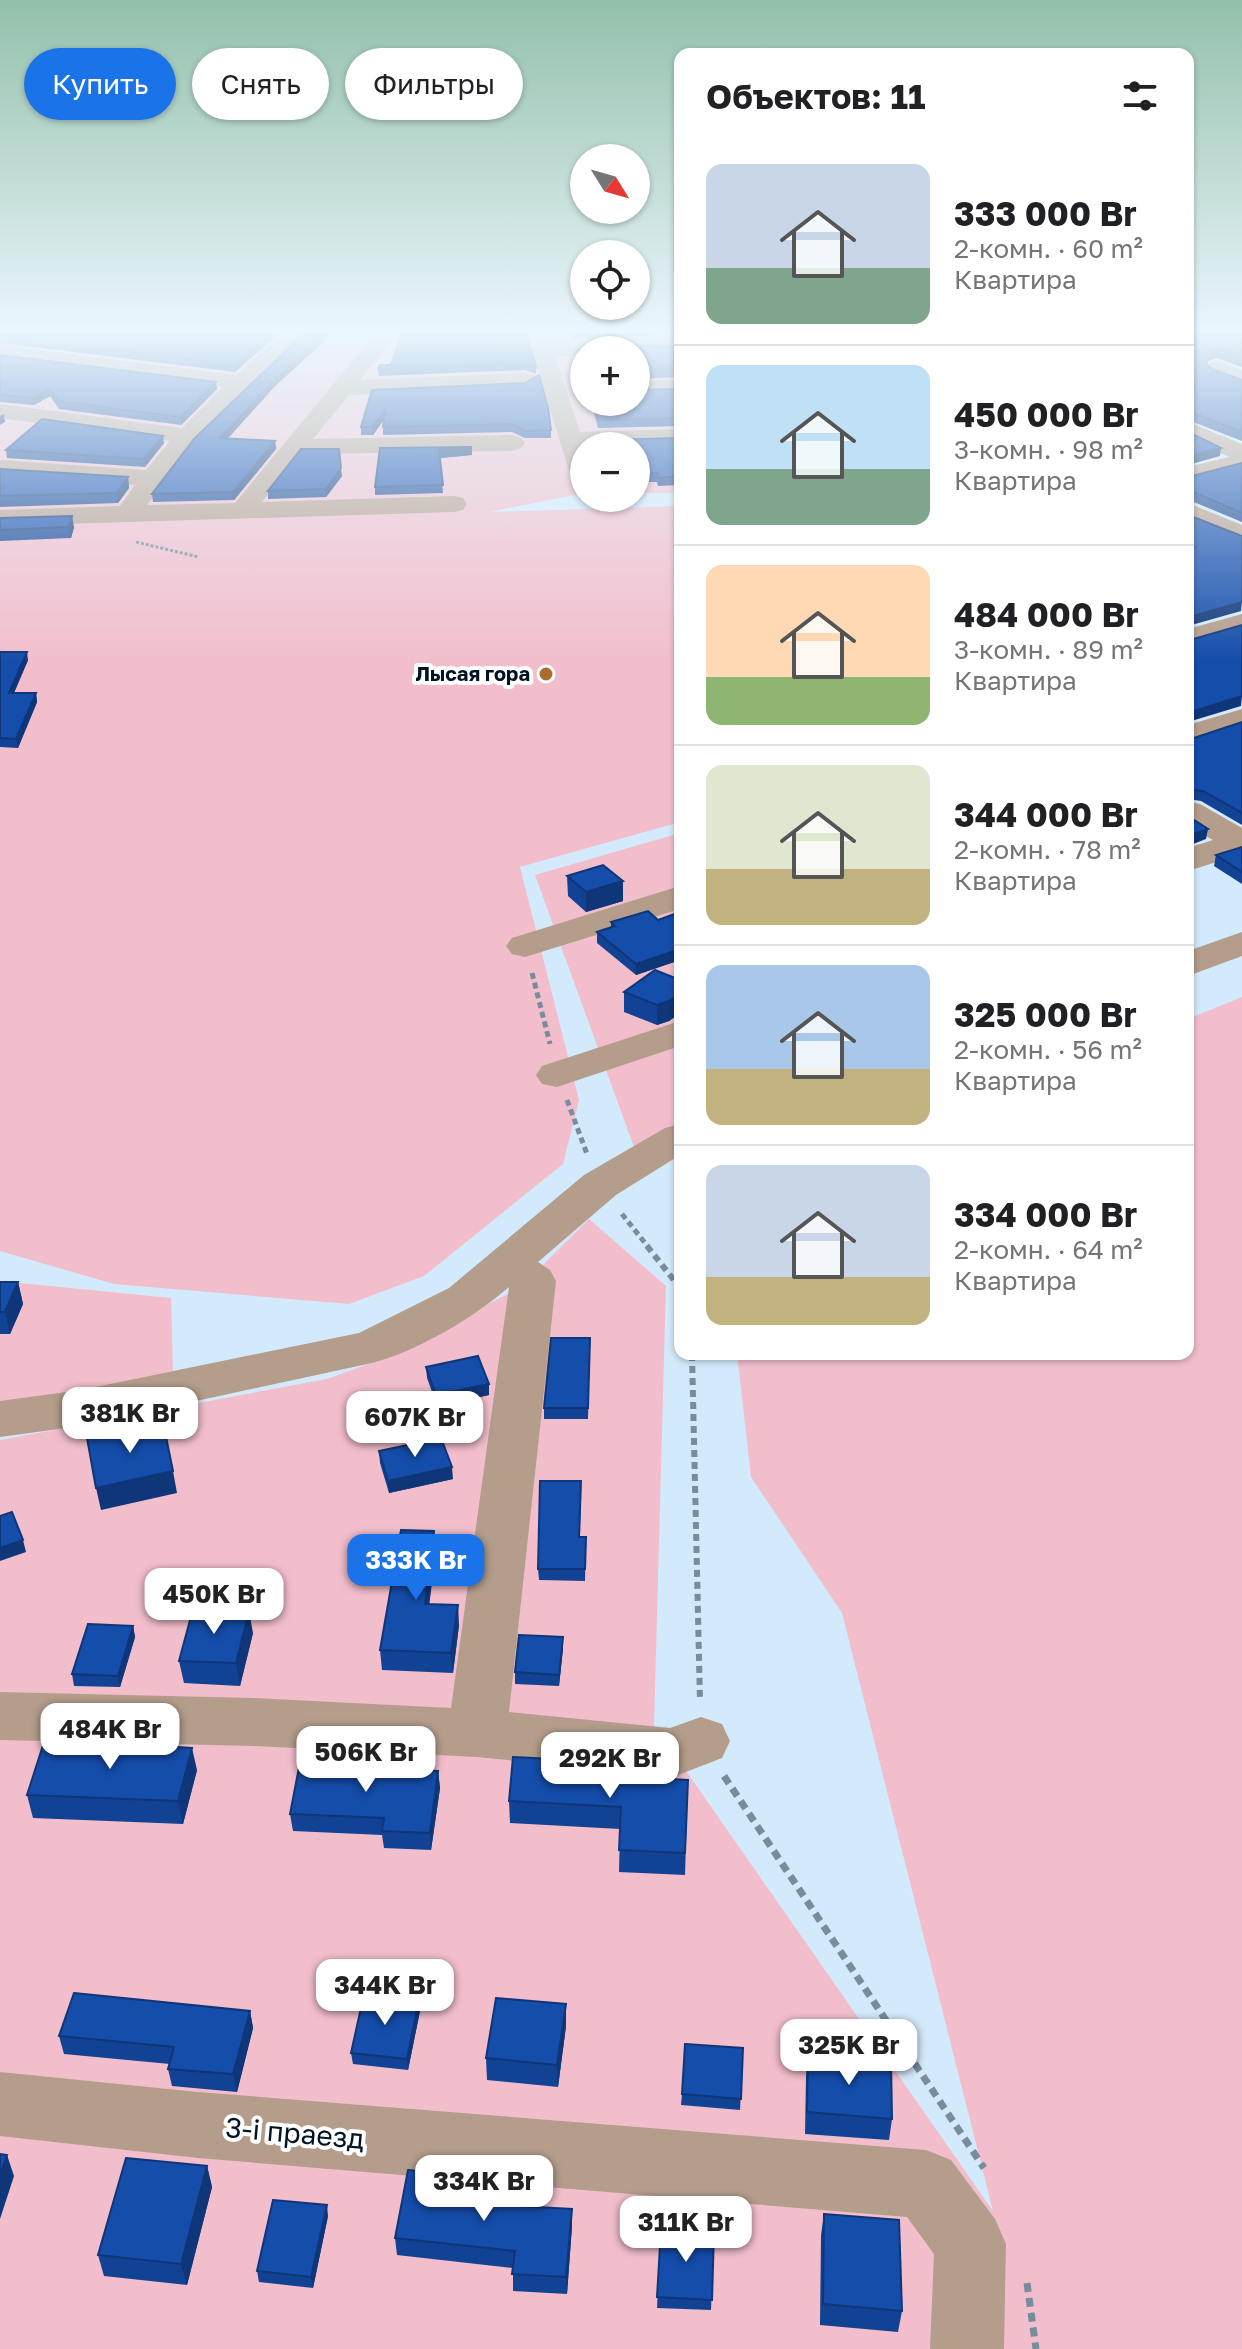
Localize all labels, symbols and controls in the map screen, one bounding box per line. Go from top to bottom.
chip: Купить [24,48,176,120]
chip: Снять [192,48,329,120]
chip: Фильтры [345,48,523,120]
icon: filters [1118,74,1162,118]
text: Объектов: 11 [706,76,925,116]
north arrow [570,144,650,224]
map controls [570,144,650,512]
text: 333 000 Br [954,193,1137,233]
icon: home [770,196,866,292]
text: 2-комн. · 60 m² [954,233,1143,264]
button: locate [570,240,650,320]
text: Квартира [954,264,1077,295]
button: + [570,336,650,416]
text: 450 000 Br [954,394,1139,434]
icon: home [770,397,866,493]
button: − [570,432,650,512]
text: 3-комн. · 98 m² [954,434,1143,465]
text: Квартира [954,465,1077,496]
text: 484 000 Br [954,594,1139,634]
icon: home [770,597,866,693]
text: 3-комн. · 89 m² [954,634,1143,665]
place label: Лысая гора [416,661,530,685]
marker: Лысая гора [537,665,555,683]
text: Квартира [954,665,1077,696]
text: 344 000 Br [954,794,1138,834]
icon: home [770,797,866,893]
text: 2-комн. · 78 m² [954,834,1141,865]
text: Квартира [954,865,1077,896]
text: 325 000 Br [954,994,1137,1034]
icon: home [770,997,866,1093]
text: 2-комн. · 56 m² [954,1034,1142,1065]
text: Квартира [954,1065,1077,1096]
text: 334 000 Br [954,1194,1137,1234]
icon: home [770,1197,866,1293]
text: 2-комн. · 64 m² [954,1234,1143,1265]
text: Квартира [954,1265,1077,1296]
pin: 381K Br [56,1387,204,1455]
pin: 607K Br [341,1391,489,1459]
text: 381K Br [80,1397,180,1428]
text: 607K Br [364,1401,466,1432]
pin: 333K Br [342,1534,490,1602]
text: 333K Br [365,1544,467,1575]
pin: 450K Br [140,1568,288,1636]
text: 450K Br [163,1578,265,1609]
pin: 484K Br [36,1703,184,1771]
text: 484K Br [59,1713,161,1744]
pin: 506K Br [292,1726,440,1794]
pin: 292K Br [536,1732,684,1800]
text: 506K Br [314,1736,418,1767]
text: 292K Br [559,1742,661,1773]
pin: 344K Br [311,1959,459,2027]
text: 344K Br [334,1969,436,2000]
pin: 325K Br [775,2019,923,2087]
text: 325K Br [798,2029,900,2060]
street label: 3-і праезд [224,2110,366,2155]
pin: 334K Br [410,2155,558,2223]
text: 334K Br [433,2165,535,2196]
pin: 311K Br [612,2196,760,2264]
text: 311K Br [638,2206,734,2237]

